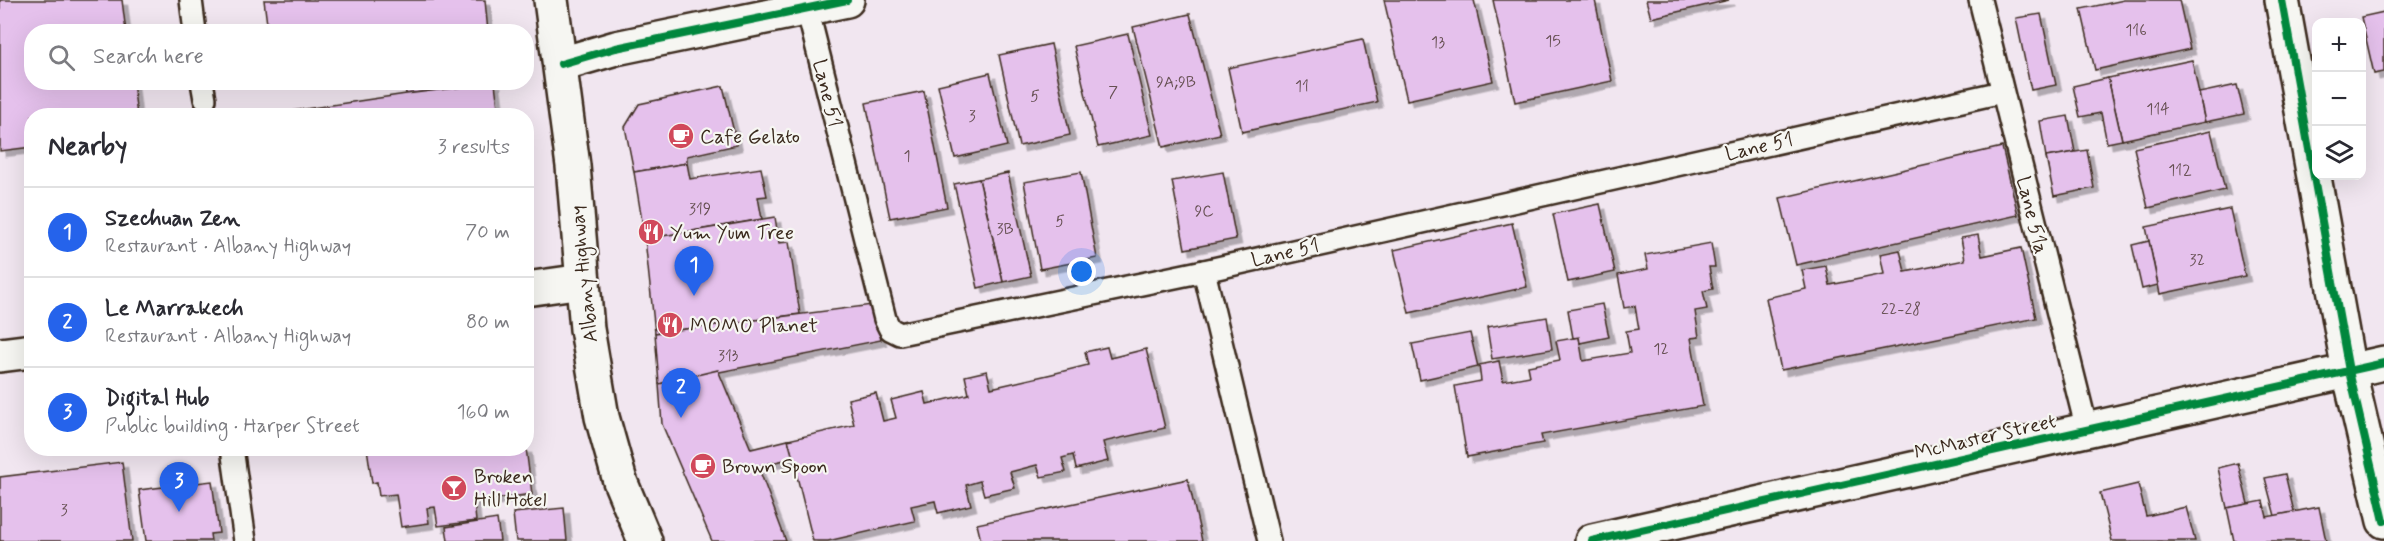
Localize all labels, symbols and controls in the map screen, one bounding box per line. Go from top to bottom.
map controls [2312,18,2366,180]
button: + [2312,18,2366,72]
house number: 116 [2125,20,2147,41]
search box [24,24,534,90]
house number: 15 [1545,31,1561,52]
house number: 13 [1431,32,1445,53]
icon: search [45,41,78,74]
text: Search here [93,43,204,71]
street label: Lane 51 [805,57,848,130]
house number: 9A;9B [1156,72,1196,93]
button: − [2312,72,2366,126]
house number: 11 [1295,76,1309,97]
house number: 7 [1108,82,1118,103]
house number: 5 [1030,86,1040,107]
house number: 114 [2146,99,2170,120]
house number: 3 [968,106,976,127]
cafe icon: Cafe Gelato [666,121,696,151]
place label: Cafe Gelato [700,124,800,151]
button: layers [2312,126,2366,180]
street label: Lane 51 [1723,127,1796,168]
text: Nearby [48,130,127,164]
text: 3 results [438,134,510,161]
house number: 1 [903,146,911,167]
house number: 112 [2168,160,2192,181]
street label: Lane 51a [2009,174,2054,257]
house number: 319 [689,199,711,220]
house number: 9C [1194,201,1214,222]
street label: Albany Highway [564,204,606,344]
text: Szechuan Zen [105,205,240,233]
house number: 5 [1055,211,1065,232]
restaurant icon: Yum Yum Tree [636,217,666,247]
text: 1 [63,219,72,246]
text: 70 m [465,219,510,246]
house number: 3B [996,219,1014,240]
place label: Yum Yum Tree [670,220,794,247]
text: Restaurant · Albany Highway [105,233,351,260]
street label: Lane 51 [1249,233,1322,274]
pin: 1 [674,246,714,296]
house number: 32 [2189,250,2205,271]
your location [1067,257,1096,286]
text: Le Marrakech [105,295,244,323]
house number: 22-28 [1881,299,1921,320]
text: 2 [63,309,72,336]
text: 80 m [466,309,510,336]
restaurant icon: MOMO Planet [655,310,685,340]
place label: MOMO Planet [690,313,818,340]
text: Restaurant · Albany Highway [105,323,351,350]
house number: 12 [1653,339,1669,360]
house number: 313 [718,346,739,367]
pin: 2 [662,368,700,418]
text: Digital Hub [105,385,209,413]
text: 3 [63,399,72,426]
text: 160 m [457,399,510,426]
street label: McMaster Street [1912,408,2059,467]
text: Public building · Harper Street [105,413,360,440]
cafe icon: Brown Spoon [688,451,718,481]
place label: Brown Spoon [722,454,828,481]
pin: 3 [160,462,198,512]
place label: Broken Hill Hotel [474,464,547,514]
bar icon: Broken Hill Hotel [439,473,469,503]
house number: 3 [60,500,68,521]

